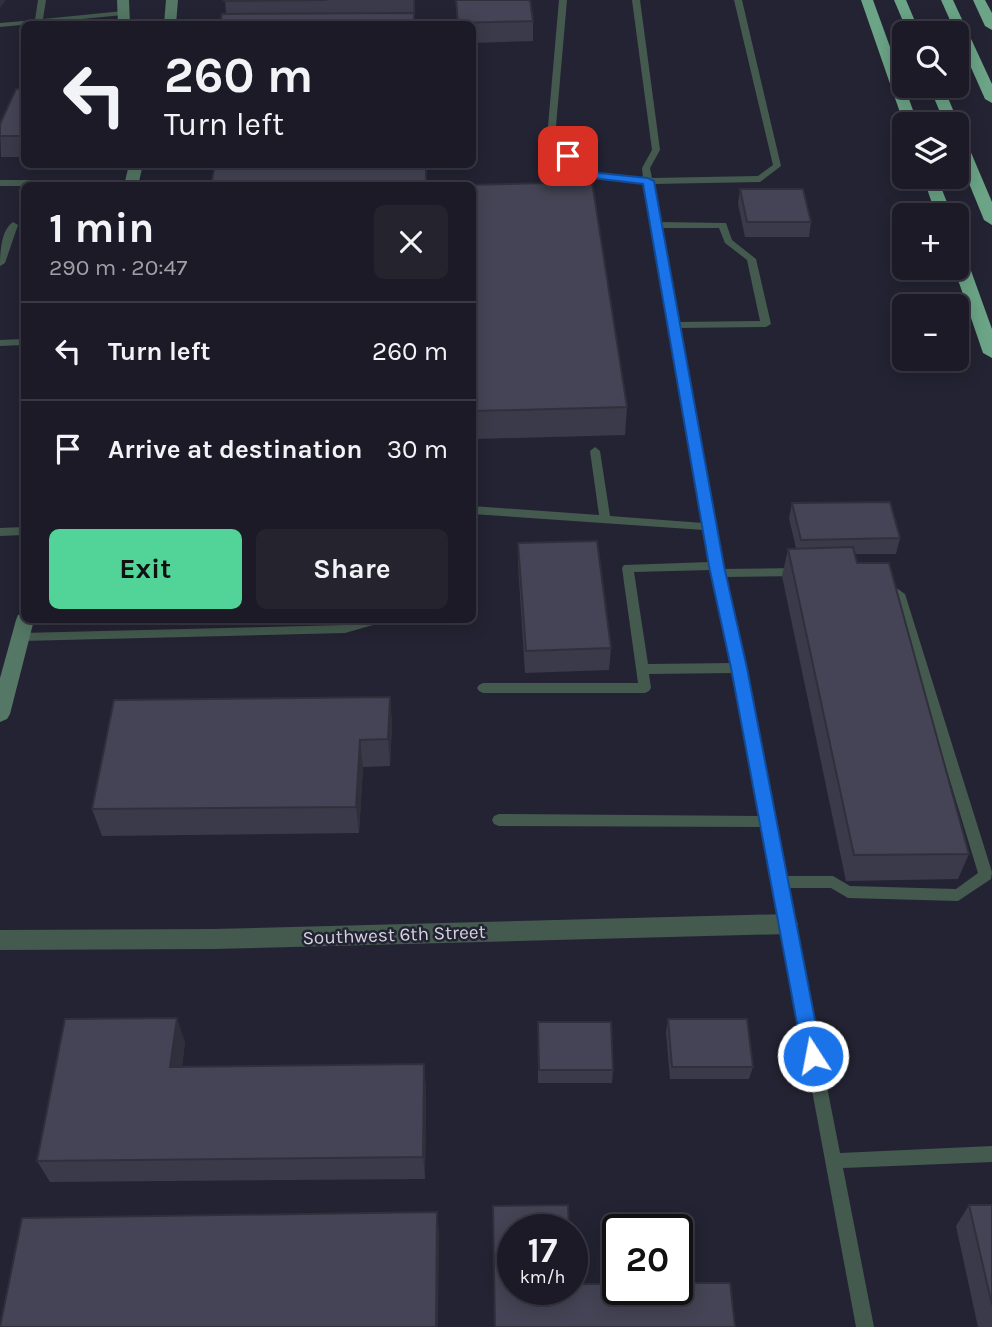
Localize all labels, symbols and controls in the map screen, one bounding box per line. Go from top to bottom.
map controls [892,21,969,371]
button: search [892,21,969,98]
text: 260 m [164,47,313,104]
icon: left [49,49,140,140]
text: Turn left [164,106,284,143]
button: layers [892,112,969,189]
pin [538,126,598,186]
icon: arrive [549,137,587,175]
text: 1 min [49,203,154,253]
button: + [892,203,969,280]
button: close [374,205,448,279]
text: 290 m · 20:47 [49,254,187,281]
button: − [892,294,969,371]
icon: left [49,332,87,370]
text: Turn left [108,336,210,367]
text: 260 m [372,336,448,367]
icon: arrive [49,430,87,468]
text: Arrive at destination [108,434,362,465]
text: 30 m [387,434,448,465]
button: Exit [49,529,242,609]
button: Share [256,529,448,609]
street label: Southwest 6th Street [302,921,486,949]
position arrow [776,1019,850,1093]
speed limit sign: 20 [602,1214,693,1305]
text: 17 [528,1230,557,1271]
text: km/h [520,1266,565,1288]

